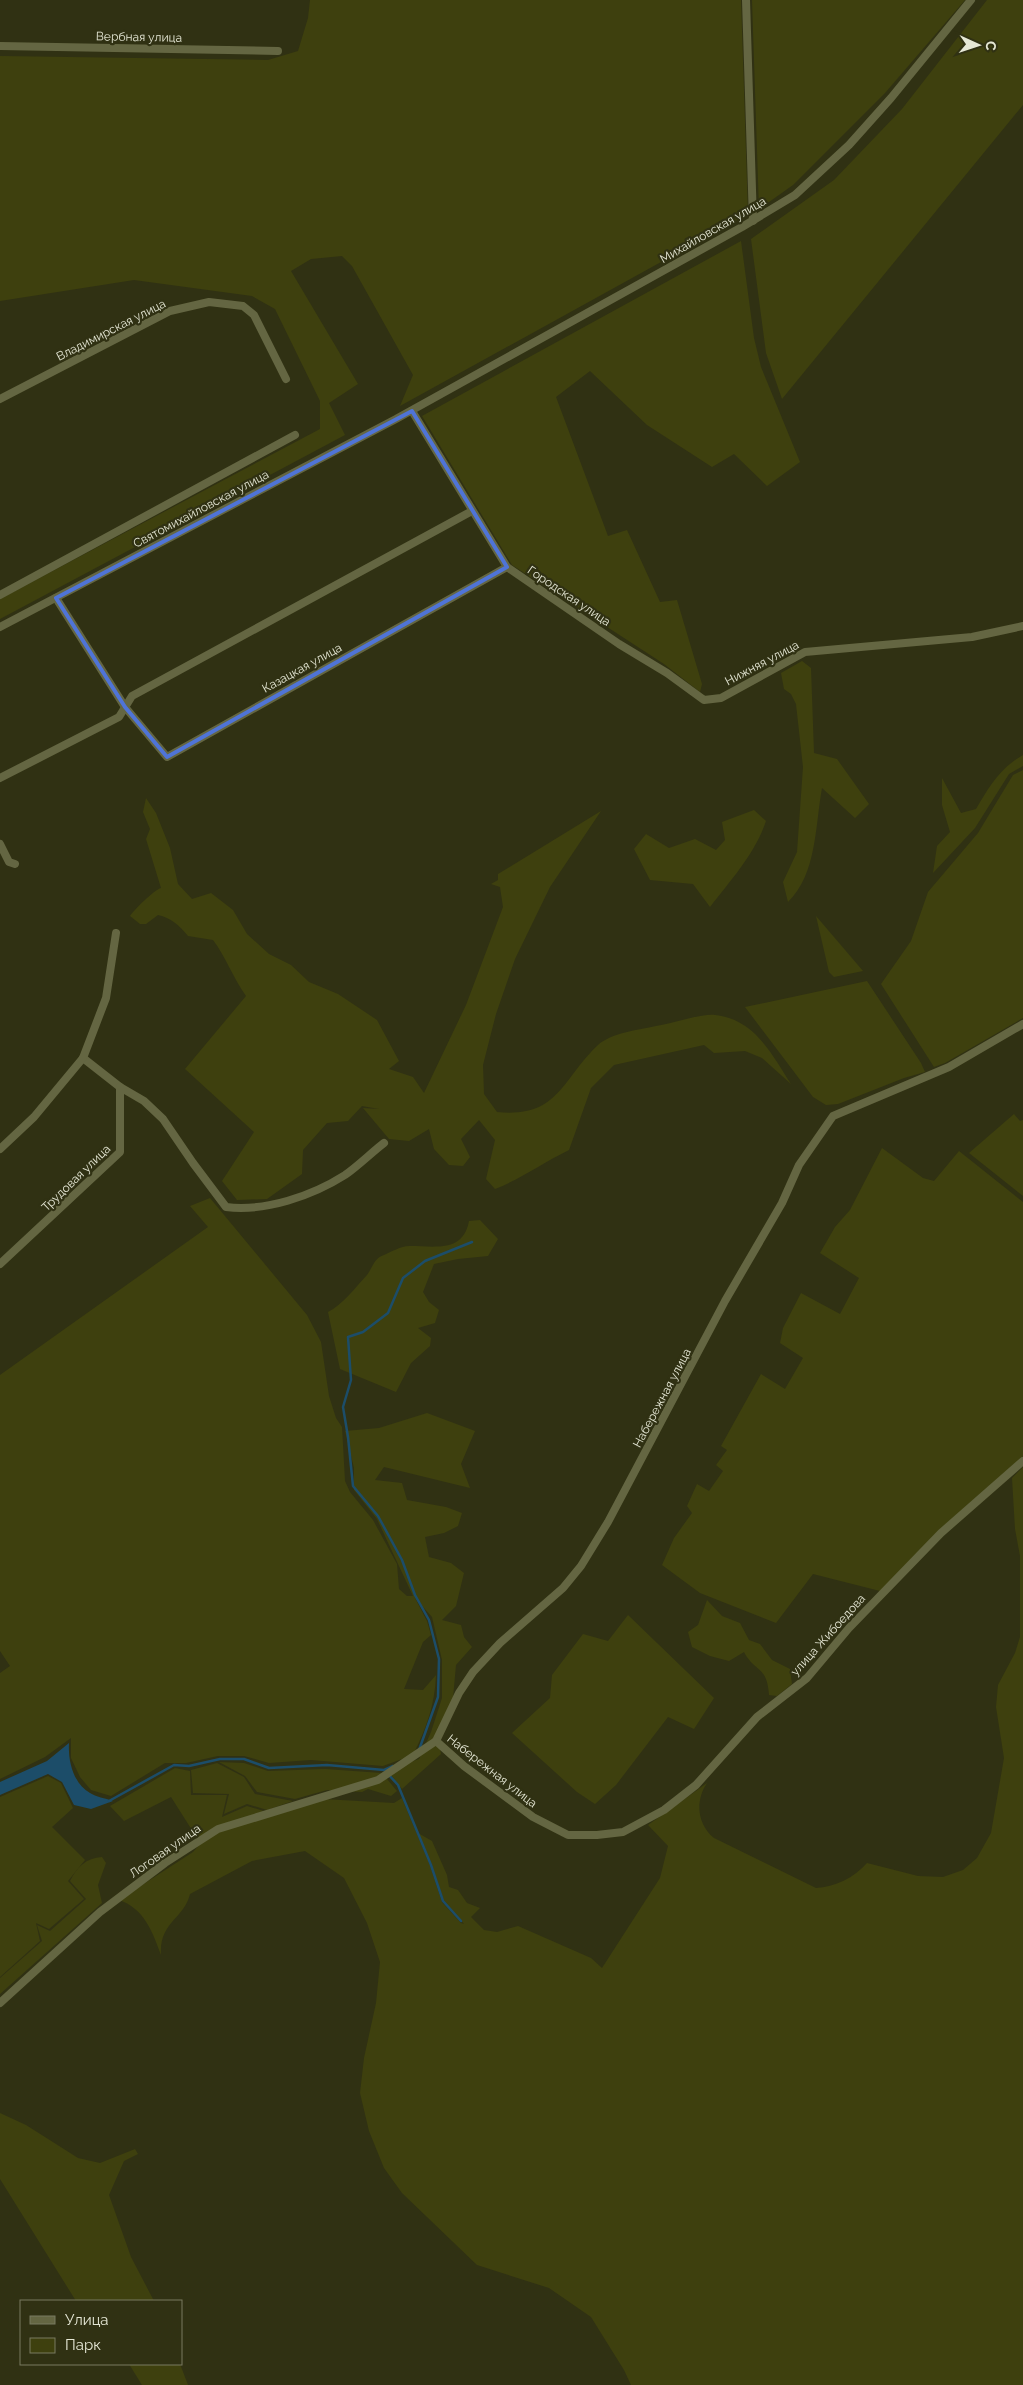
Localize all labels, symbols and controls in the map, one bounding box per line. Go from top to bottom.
north arrow [953,20,1003,70]
street label: Вербная улица [96,29,182,45]
text: С [983,40,999,51]
street label: Михайловская улица [658,194,768,266]
street label: Владимирская улица [54,296,168,364]
street label: Святомихайловская улица [131,467,271,551]
street label: Городская улица [525,563,613,629]
street label: Нижняя улица [723,638,801,688]
street label: Казацкая улица [260,640,344,696]
street label: Трудовая улица [39,1142,113,1214]
street label: Набережная улица [630,1346,694,1450]
street label: улица Жибоедова [788,1591,868,1679]
street label: Набережная улица [444,1732,540,1810]
street label: Логовая улица [127,1821,203,1881]
legend [20,2300,182,2365]
text: Улица [65,2311,109,2329]
text: Парк [65,2336,101,2354]

